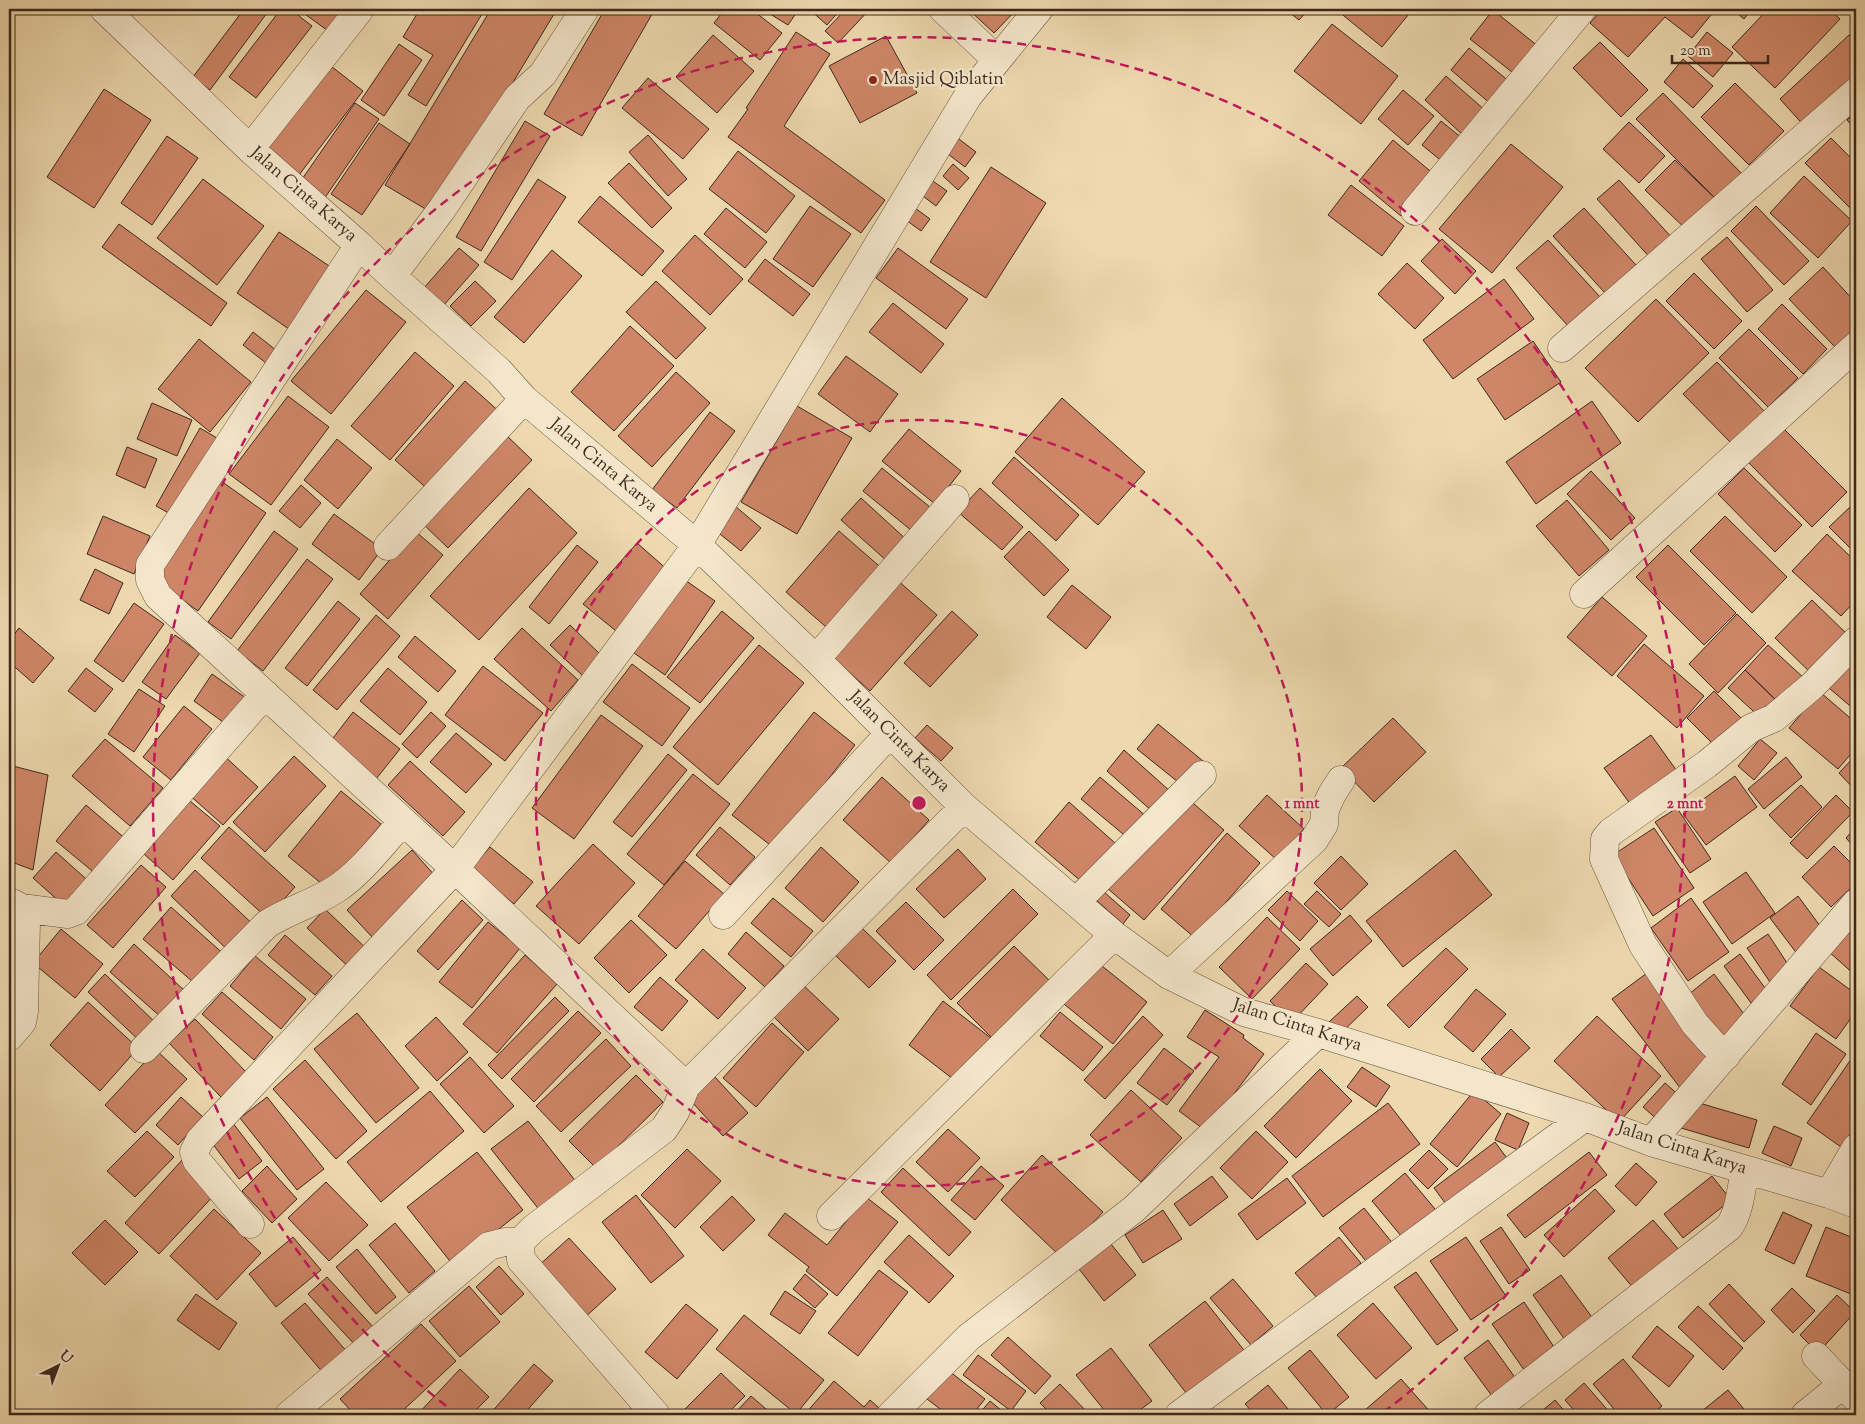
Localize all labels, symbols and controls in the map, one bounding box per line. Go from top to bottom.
scale bar [1672,32,1769,64]
text: 20 m [1680,41,1711,62]
place label: Masjid Qiblatin [883,67,1004,93]
marker: Masjid Qiblatin [867,74,879,86]
street label: Jalan Cinta Karya [243,140,362,249]
street label: Jalan Cinta Karya [542,412,663,519]
street label: Jalan Cinta Karya [842,685,956,799]
centre of rings [910,794,928,812]
text: 1 mnt [1285,794,1320,815]
text: 2 mnt [1667,794,1704,815]
street label: Jalan Cinta Karya [1228,993,1365,1059]
street label: Jalan Cinta Karya [1613,1116,1750,1182]
north arrow [32,1342,82,1392]
text: U [54,1347,77,1369]

